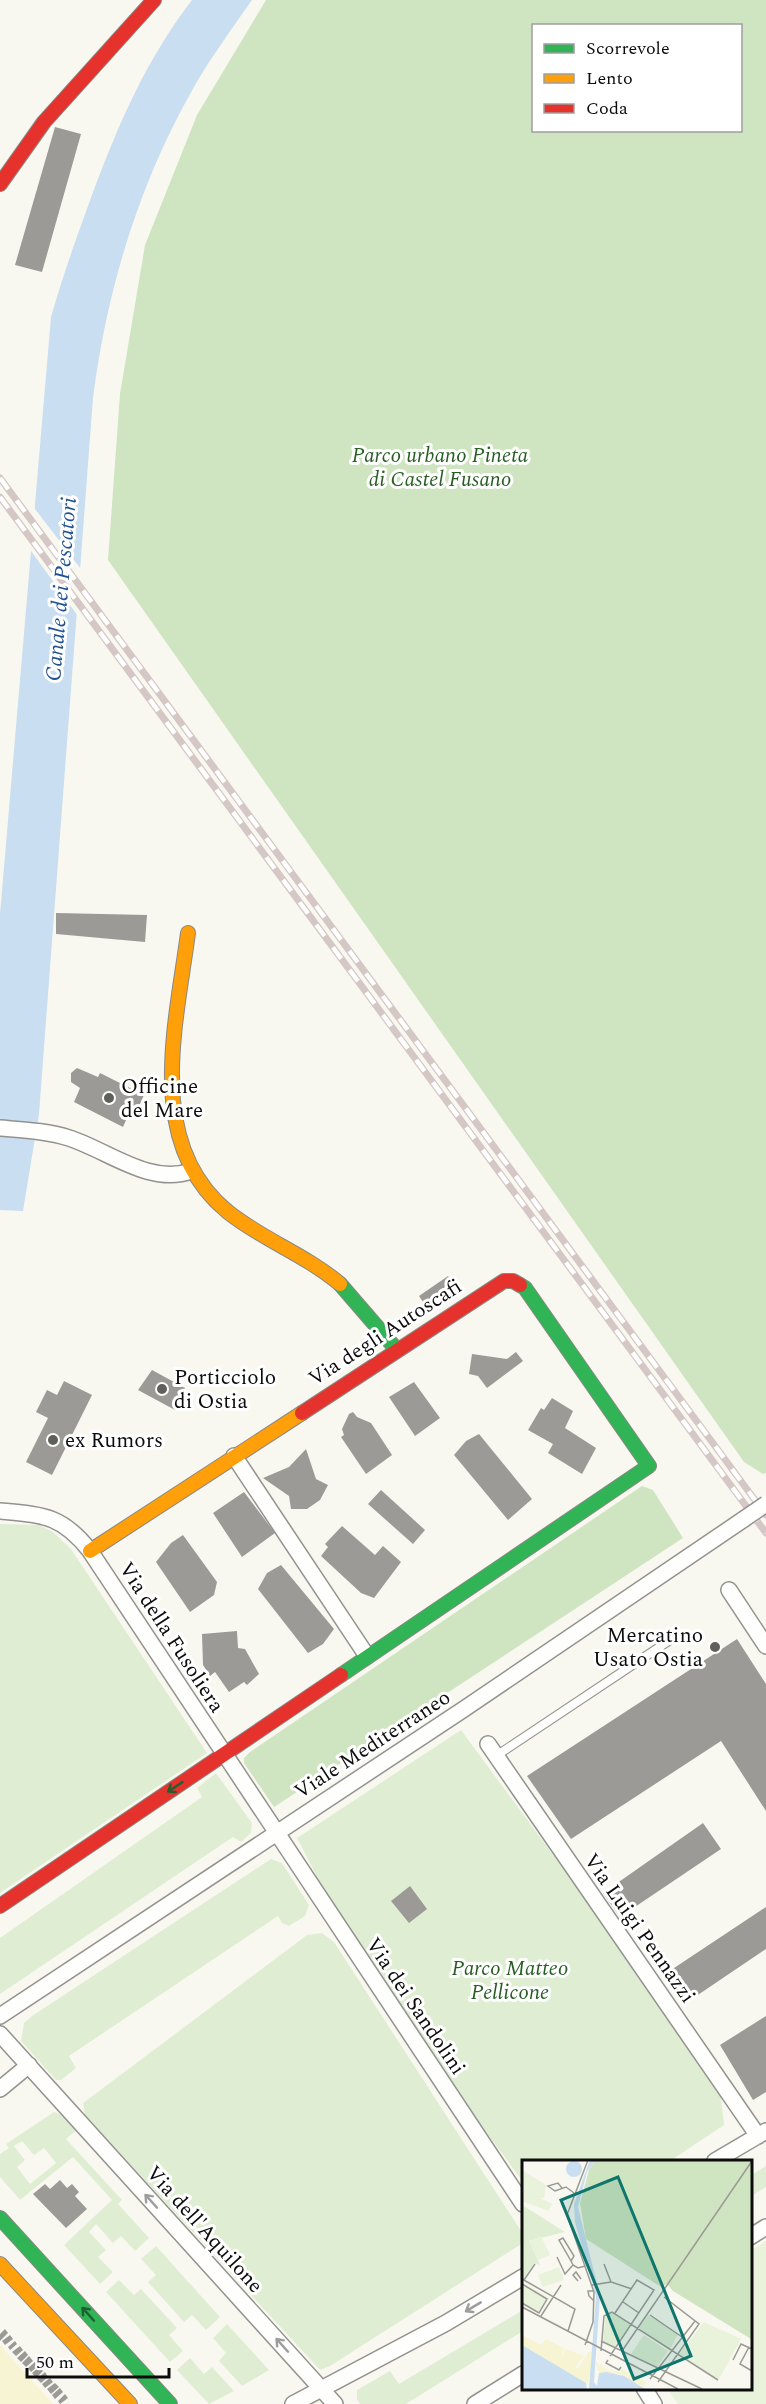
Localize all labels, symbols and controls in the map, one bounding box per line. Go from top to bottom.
legend [532,24,742,132]
text: Scorrevole [586,35,670,62]
text: Lento [586,65,633,92]
text: Coda [586,95,628,122]
park label: Parco urbano Pineta di Castel Fusano [352,440,529,496]
water label: Canale dei Pescatori [37,496,86,683]
place label: Officine del Mare [121,1071,203,1127]
marker: Officine del Mare [102,1091,116,1105]
street label: Via degli Autoscafi [302,1271,469,1395]
place label: Porticciolo di Ostia [174,1362,276,1418]
marker: Porticciolo di Ostia [155,1382,169,1396]
place label: ex Rumors [65,1425,163,1457]
marker: ex Rumors [46,1433,60,1447]
street label: Via della Fusoliera [110,1556,232,1720]
place label: Mercatino Usato Ostia [593,1620,704,1676]
marker: Mercatino Usato Ostia [708,1640,722,1654]
street label: Viale Mediterraneo [288,1682,457,1808]
one-way arrow [167,1781,184,1793]
street label: Via Luigi Pennazzi [575,1847,703,2010]
street label: Via dei Sandolini [357,1931,473,2082]
park label: Parco Matteo Pellicone [451,1953,569,2009]
street label: Via dell'Aquilone [138,2159,270,2301]
inset map [522,2160,751,2389]
one-way arrow [144,2194,158,2209]
one-way arrow [465,2301,482,2313]
one-way arrow [81,2307,95,2322]
one-way arrow [275,2338,289,2353]
scale bar [27,2341,170,2379]
text: 50 m [36,2349,74,2376]

